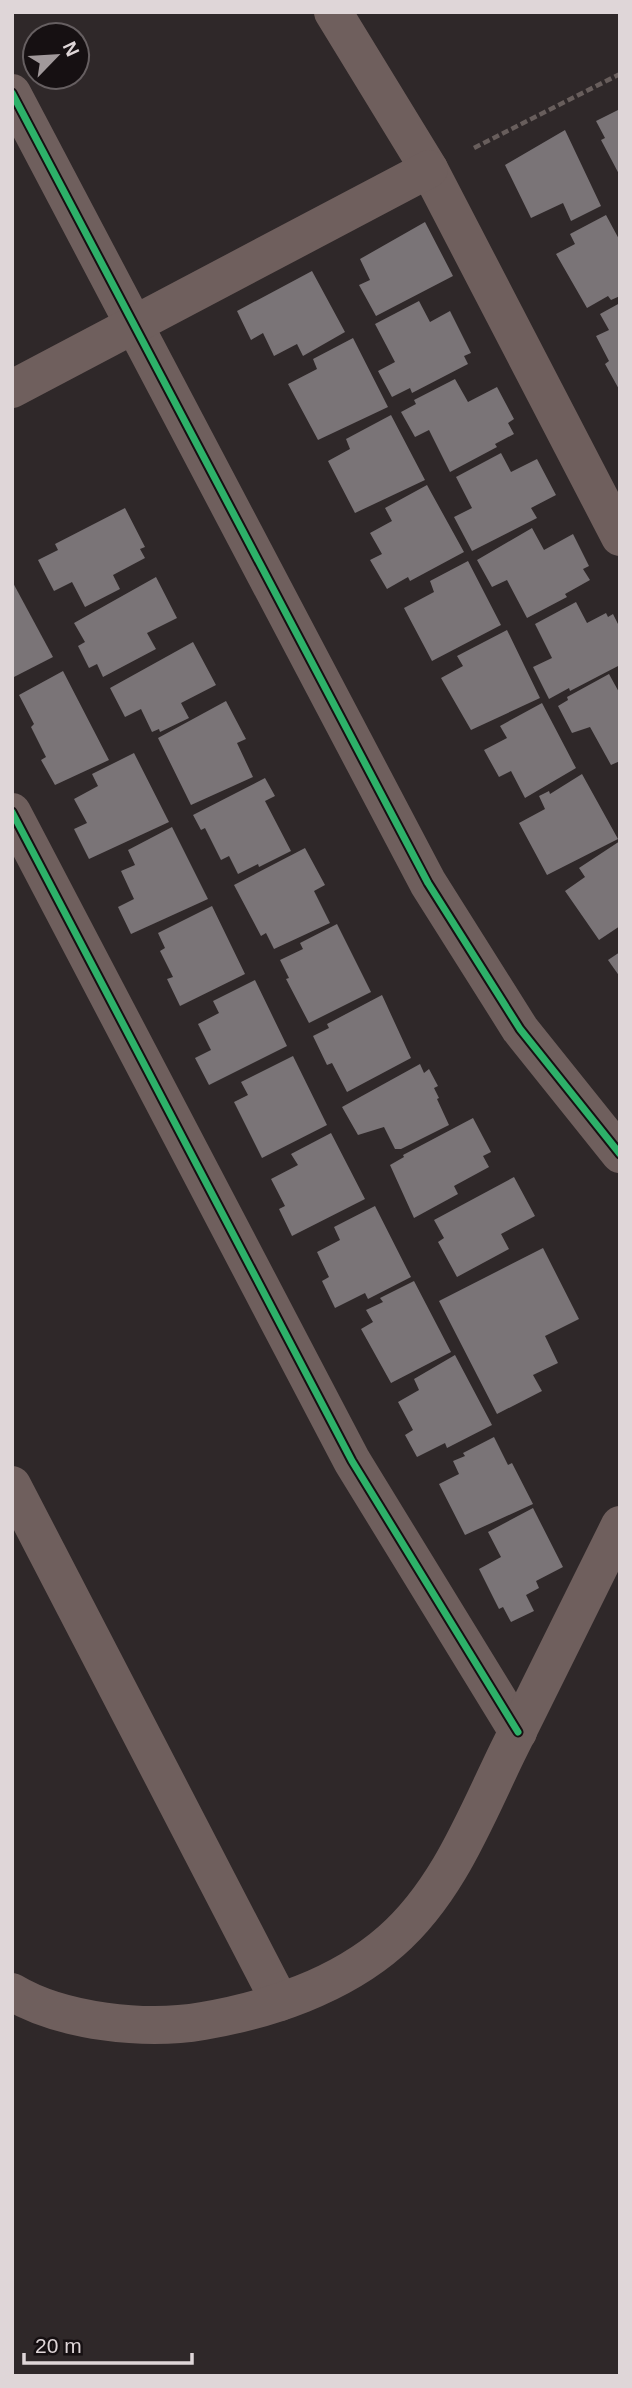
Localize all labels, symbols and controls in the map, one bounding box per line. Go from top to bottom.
north arrow [21,21,91,91]
text: N [59,38,83,60]
scale bar [24,2322,192,2366]
text: 20 m [35,2334,82,2357]

